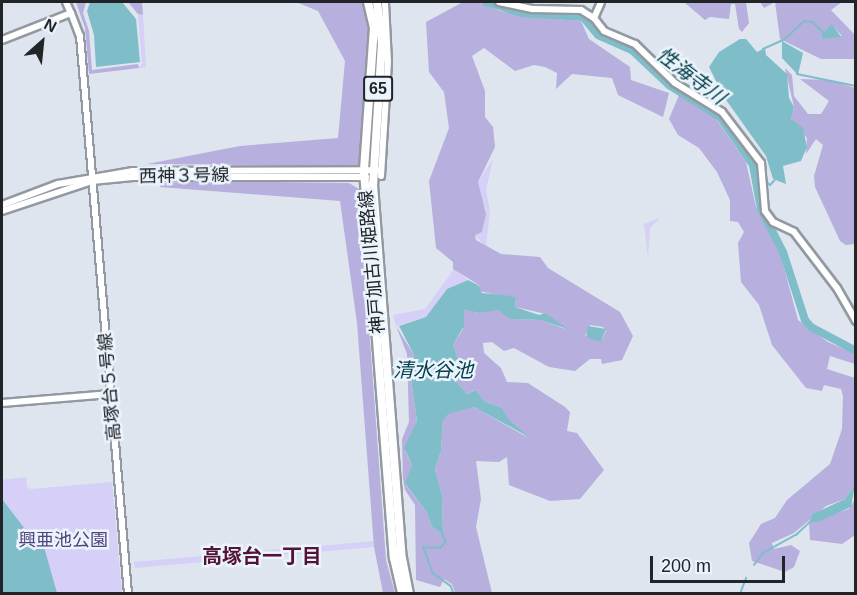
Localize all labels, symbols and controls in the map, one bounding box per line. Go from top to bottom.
north arrow [12,12,72,72]
text: N [41,15,59,36]
water label: 性海寺川 [652,42,730,110]
road number: 65 [363,76,393,102]
street label: 西神３号線 [139,164,229,188]
street label: 神戸加古川姫路線 [355,189,389,335]
street label: 高塚台５号線 [95,332,125,442]
water label: 清水谷池 [393,358,473,382]
park label: 興亜池公園 [18,529,108,551]
district label: 高塚台一丁目 [202,544,322,568]
scale bar [653,544,788,582]
text: 200 m [661,556,711,576]

